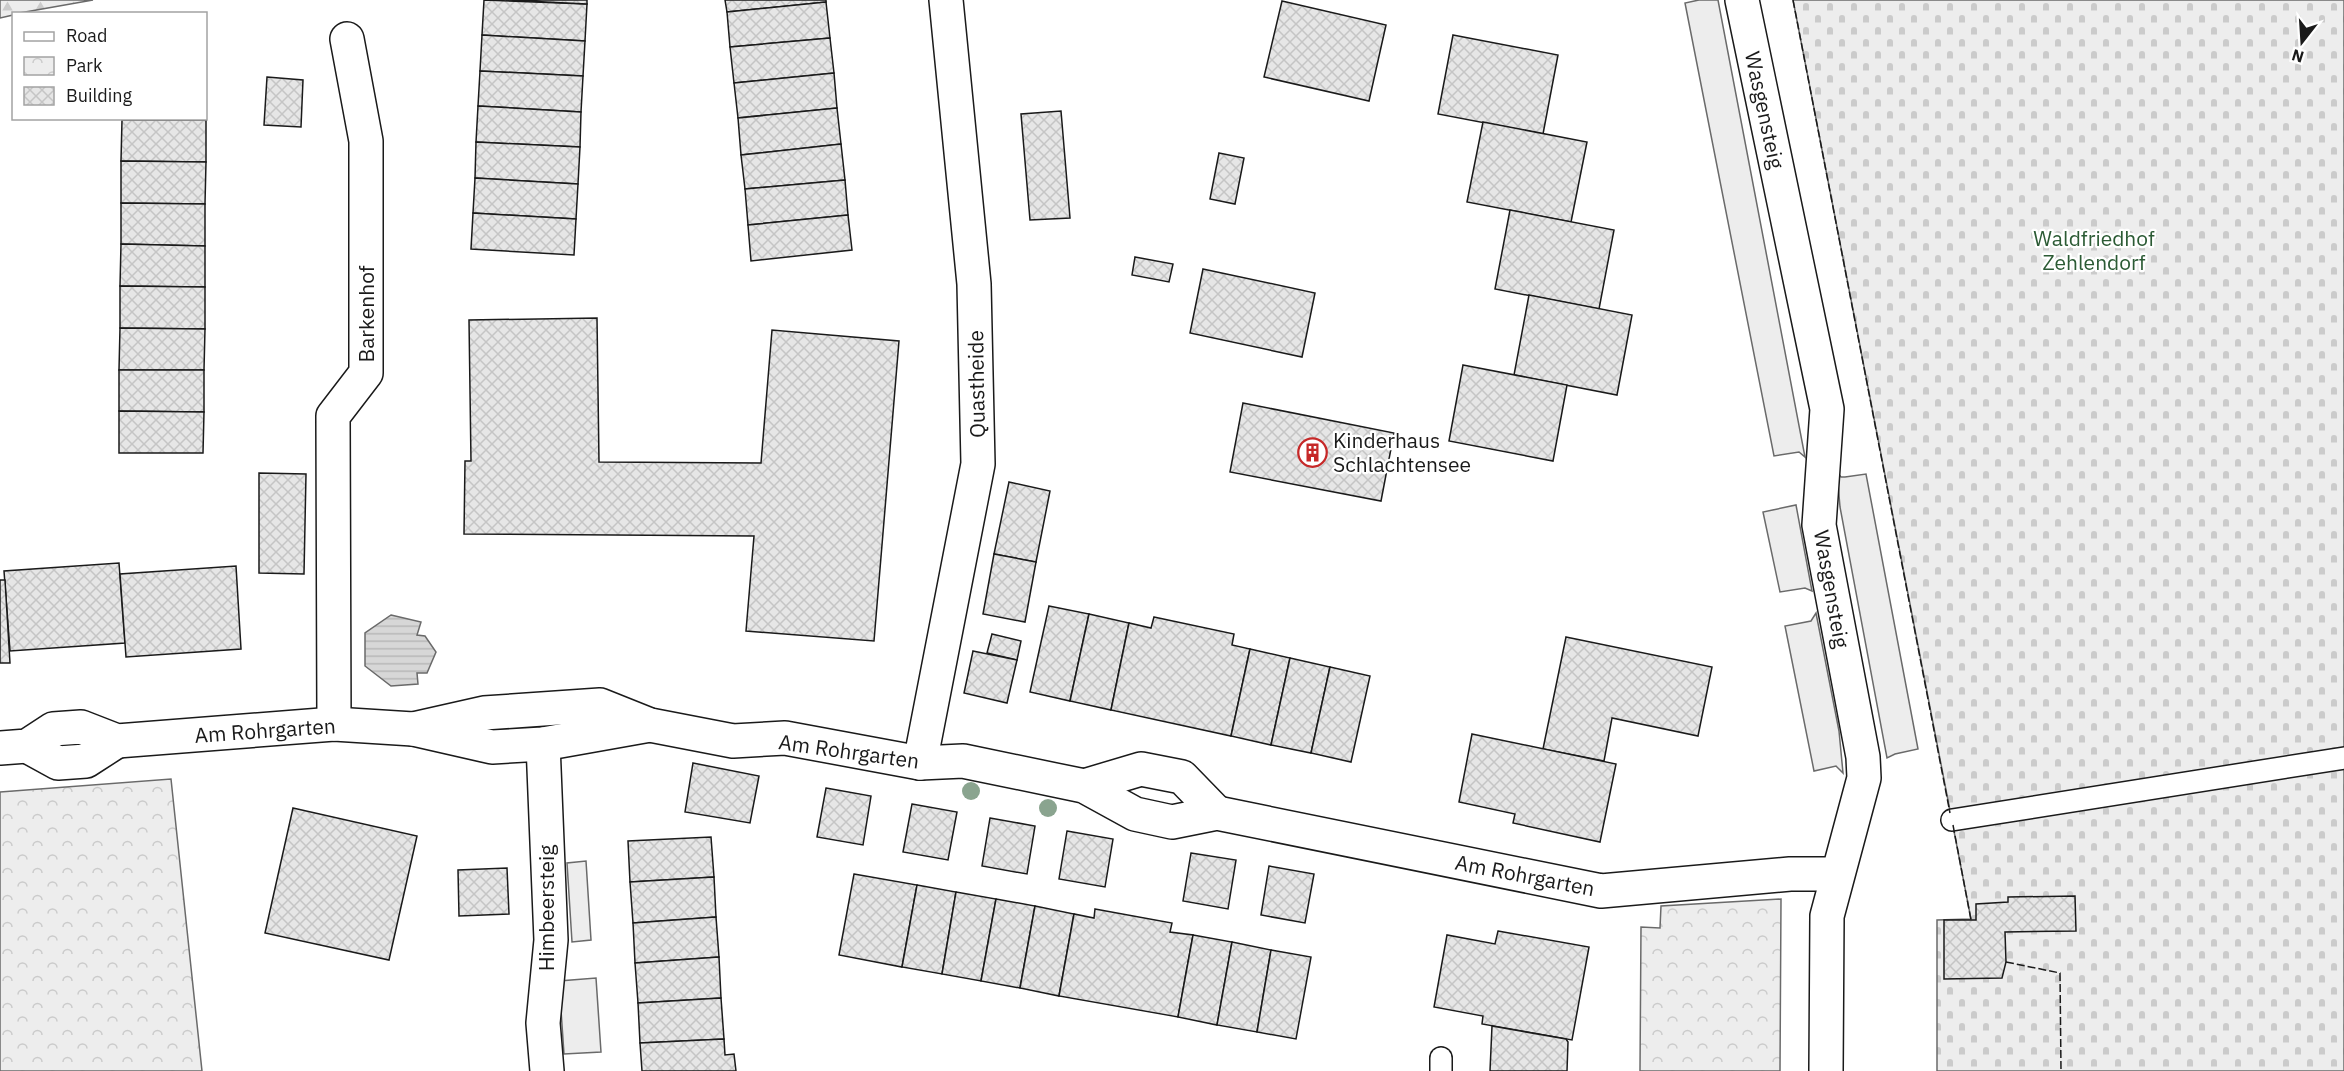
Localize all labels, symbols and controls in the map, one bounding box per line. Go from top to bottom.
legend [12,12,207,120]
north arrow [2272,12,2332,72]
text: Road [66,24,107,47]
text: N [2289,45,2306,68]
street label: Wasgensteig [1739,49,1791,171]
text: Park [66,54,103,77]
text: Building [66,84,133,107]
park label: Waldfriedhof Zehlendorf [2033,224,2155,276]
street label: Barkenhof [352,265,380,363]
street label: Quastheide [961,330,991,438]
place label: Kinderhaus Schlachtensee [1333,426,1471,478]
building icon: Kinderhaus Schlachtensee [1296,436,1328,468]
street label: Wasgensteig [1808,528,1856,650]
street label: Am Rohrgarten [193,711,337,749]
street label: Am Rohrgarten [777,727,921,775]
street label: Himbeersteig [532,845,560,971]
street label: Am Rohrgarten [1453,848,1597,902]

